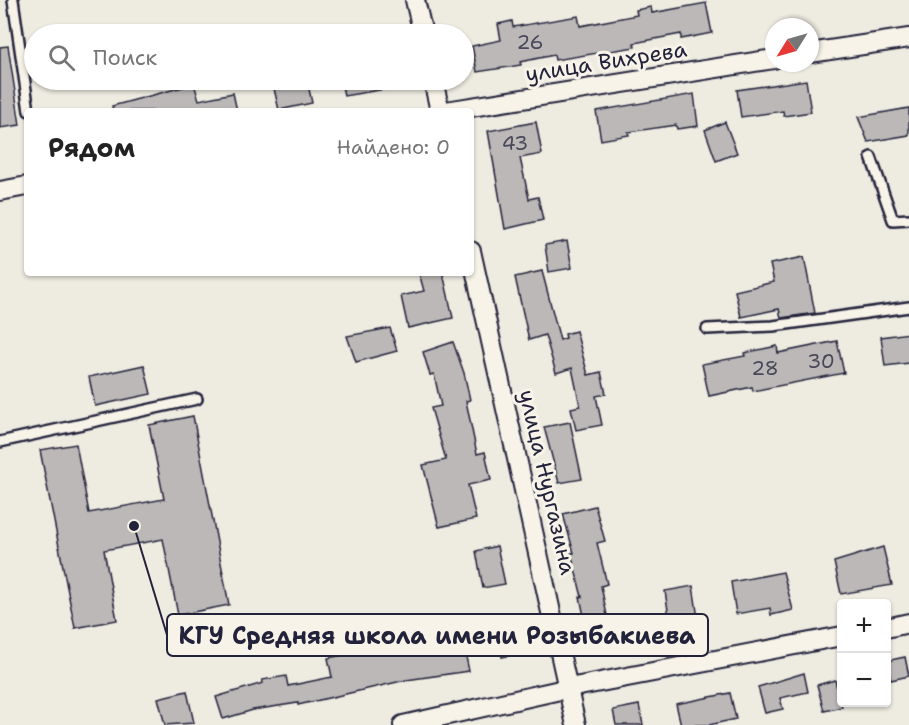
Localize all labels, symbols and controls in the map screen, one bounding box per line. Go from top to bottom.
north arrow [765,18,819,72]
search box [24,24,474,90]
house number: 26 [516,29,544,55]
street label: улица Вихрева [523,34,689,89]
icon: search [45,41,78,74]
text: Поиск [93,43,157,72]
text: Рядом [48,130,135,165]
house number: 43 [502,130,528,156]
text: Найдено: 0 [337,134,450,160]
house number: 30 [807,348,835,374]
house number: 28 [751,355,779,381]
street label: улица Нургазина [512,387,583,578]
map controls [837,599,891,707]
button: + [837,599,891,653]
callout: КГУ Средняя школа имени Розыбакиева [167,614,708,656]
text: КГУ Средняя школа имени Розыбакиева [178,620,696,652]
button: − [837,653,891,707]

